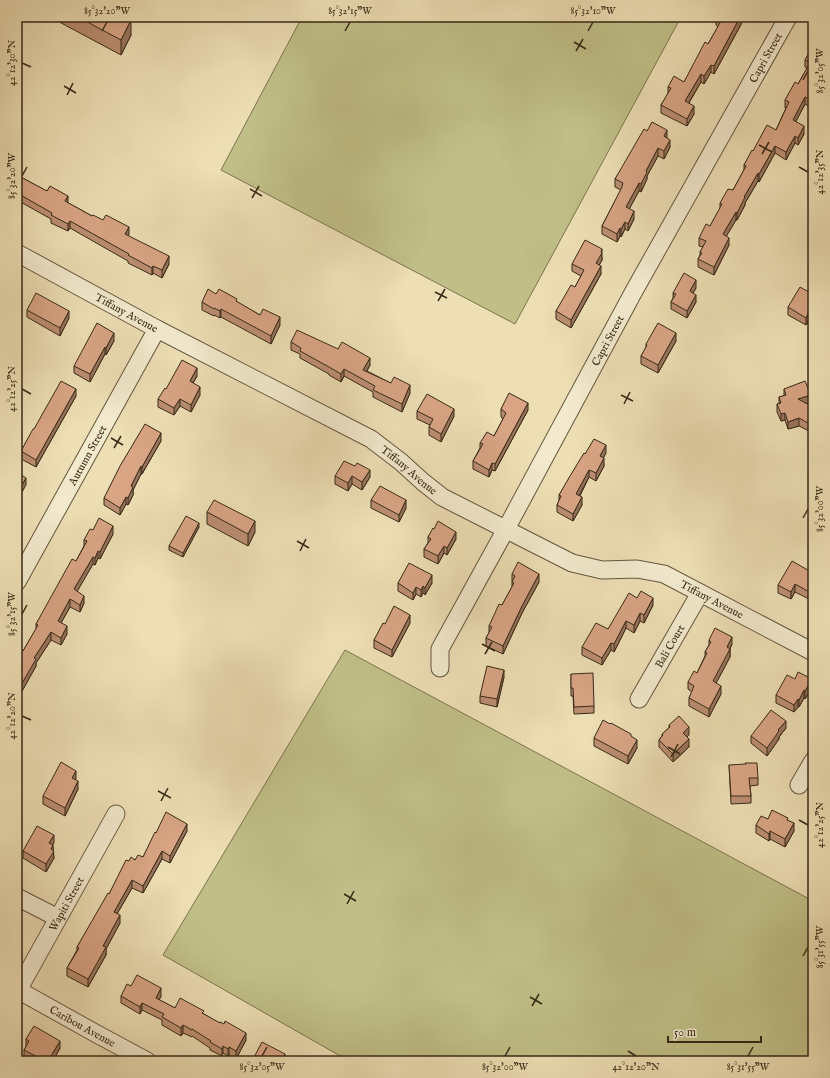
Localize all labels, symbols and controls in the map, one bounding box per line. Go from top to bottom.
text: 85°32'20"W [84,5,130,18]
text: 85°32'15"W [328,5,372,18]
text: 85°32'10"W [571,5,616,18]
street label: Capri Street [746,30,786,86]
text: 42°12'30"N [6,40,19,86]
text: 85°32'05"W [814,48,827,93]
text: 42°12'35"N [814,149,827,194]
text: 85°32'20"W [6,153,19,199]
street label: Tiffany Avenue [92,291,160,336]
street label: Capri Street [589,313,628,369]
text: 42°12'25"N [6,366,19,412]
street label: Autumn Street [65,423,110,489]
street label: Tiffany Avenue [377,443,440,498]
text: 85°32'00"W [814,485,827,532]
street label: Tiffany Avenue [678,578,746,622]
text: 85°32'15"W [6,592,19,636]
street label: Bali Court [652,622,688,671]
text: 42°12'20"N [6,692,19,740]
text: 42°12'25"N [814,802,827,848]
street label: Wapiti Street [46,874,88,934]
text: 85°31'55"W [814,925,827,968]
street label: Caribou Avenue [47,1003,118,1051]
scale bar [668,1018,761,1044]
text: 50 m [674,1025,696,1040]
text: 85°32'05"W [240,1061,285,1074]
text: 85°32'00"W [482,1061,529,1074]
text: 42°12'20"N [612,1061,660,1074]
text: 85°31'55"W [727,1061,770,1074]

